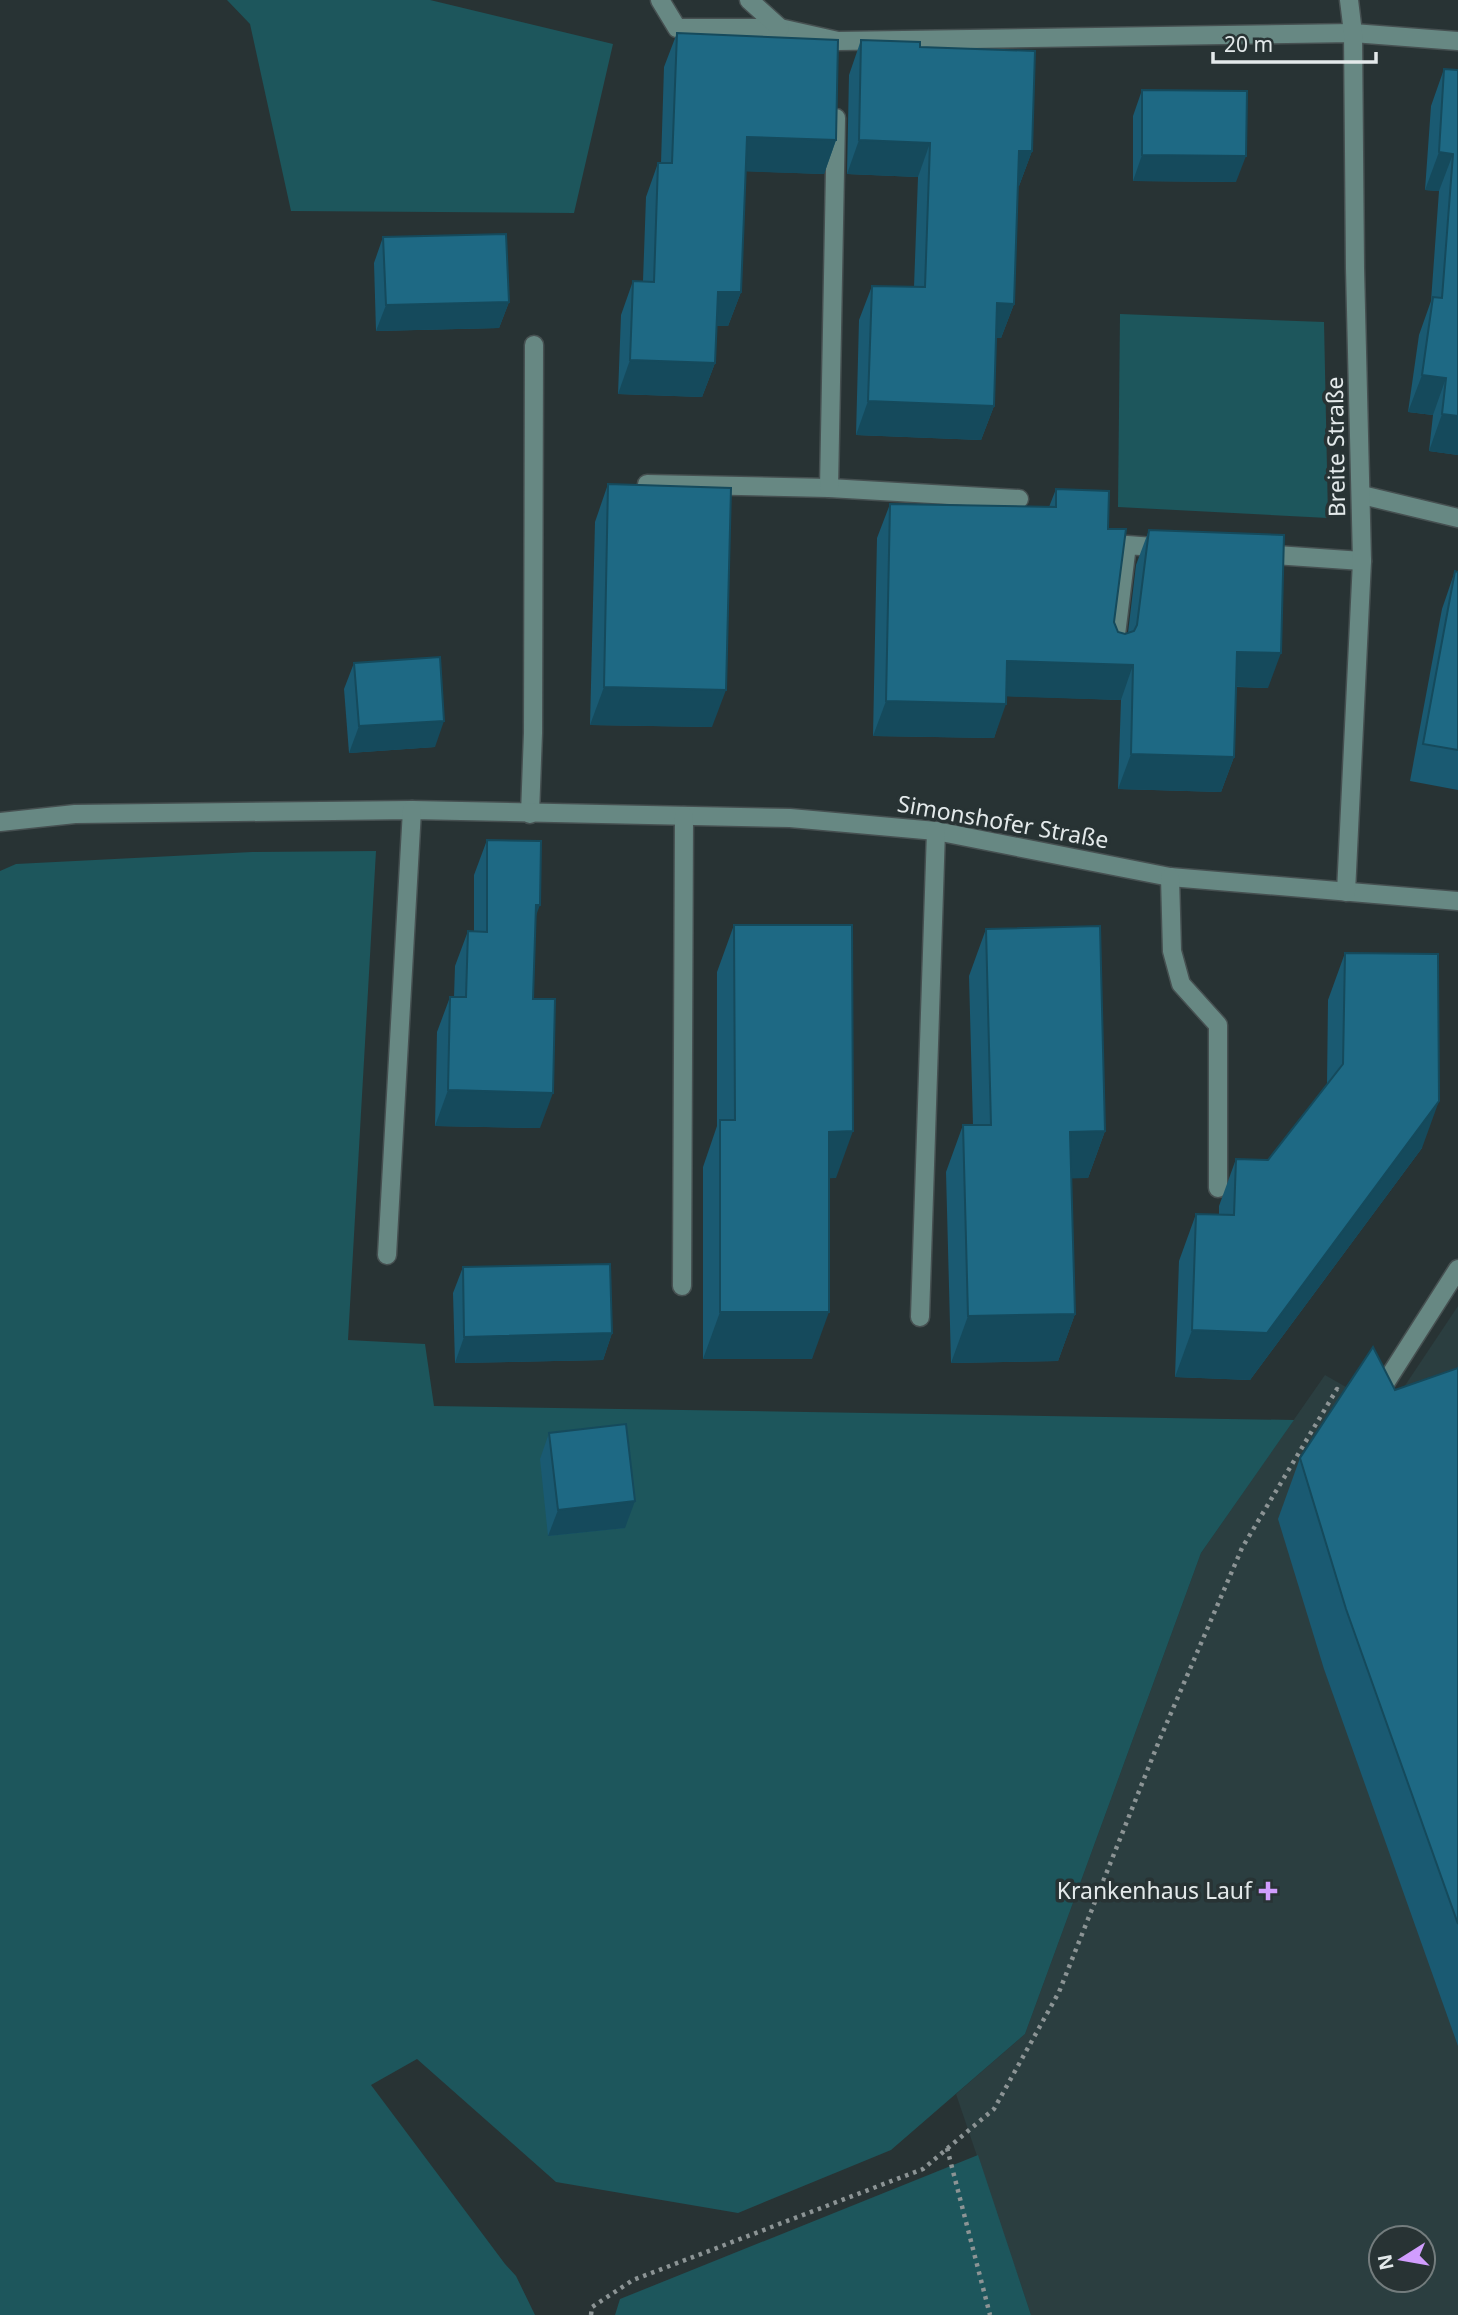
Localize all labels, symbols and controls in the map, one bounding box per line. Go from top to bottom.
scale bar [1213,21,1376,65]
text: 20 m [1224,30,1273,58]
street label: Breite Straße [1318,376,1352,518]
street label: Simonshofer Straße [895,787,1111,855]
place label: Krankenhaus Lauf [1057,1874,1253,1906]
marker: Krankenhaus Lauf [1258,1881,1278,1901]
north arrow [1367,2224,1437,2294]
text: N [1371,2252,1400,2272]

